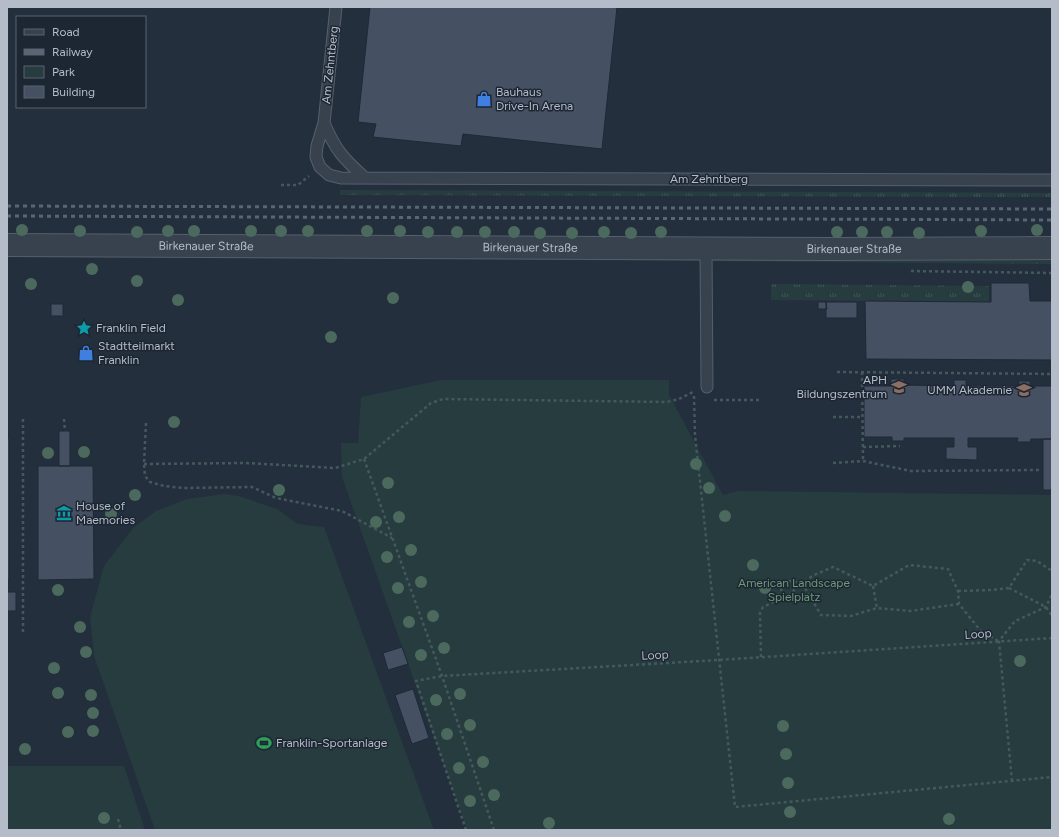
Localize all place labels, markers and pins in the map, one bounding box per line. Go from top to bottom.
place label: Bauhaus Drive-In Arena [496,85,573,113]
shop icon: Bauhaus Drive-In Arena [475,90,493,108]
place icon: Franklin Field [75,319,93,337]
place label: Franklin Field [96,321,166,335]
place label: Stadtteilmarkt Franklin [98,339,175,367]
shop icon: Stadtteilmarkt Franklin [77,344,95,362]
place label: APH Bildungszentrum [797,373,887,401]
school or university icon: APH Bildungszentrum [890,378,908,396]
school or university icon: UMM Akademie [1015,381,1033,399]
place label: UMM Akademie [927,383,1012,397]
place label: House of Maemories [76,499,135,527]
museum icon: House of Maemories [55,504,73,522]
sports icon: Franklin-Sportanlage [255,734,273,752]
place label: Franklin-Sportanlage [276,736,388,750]

